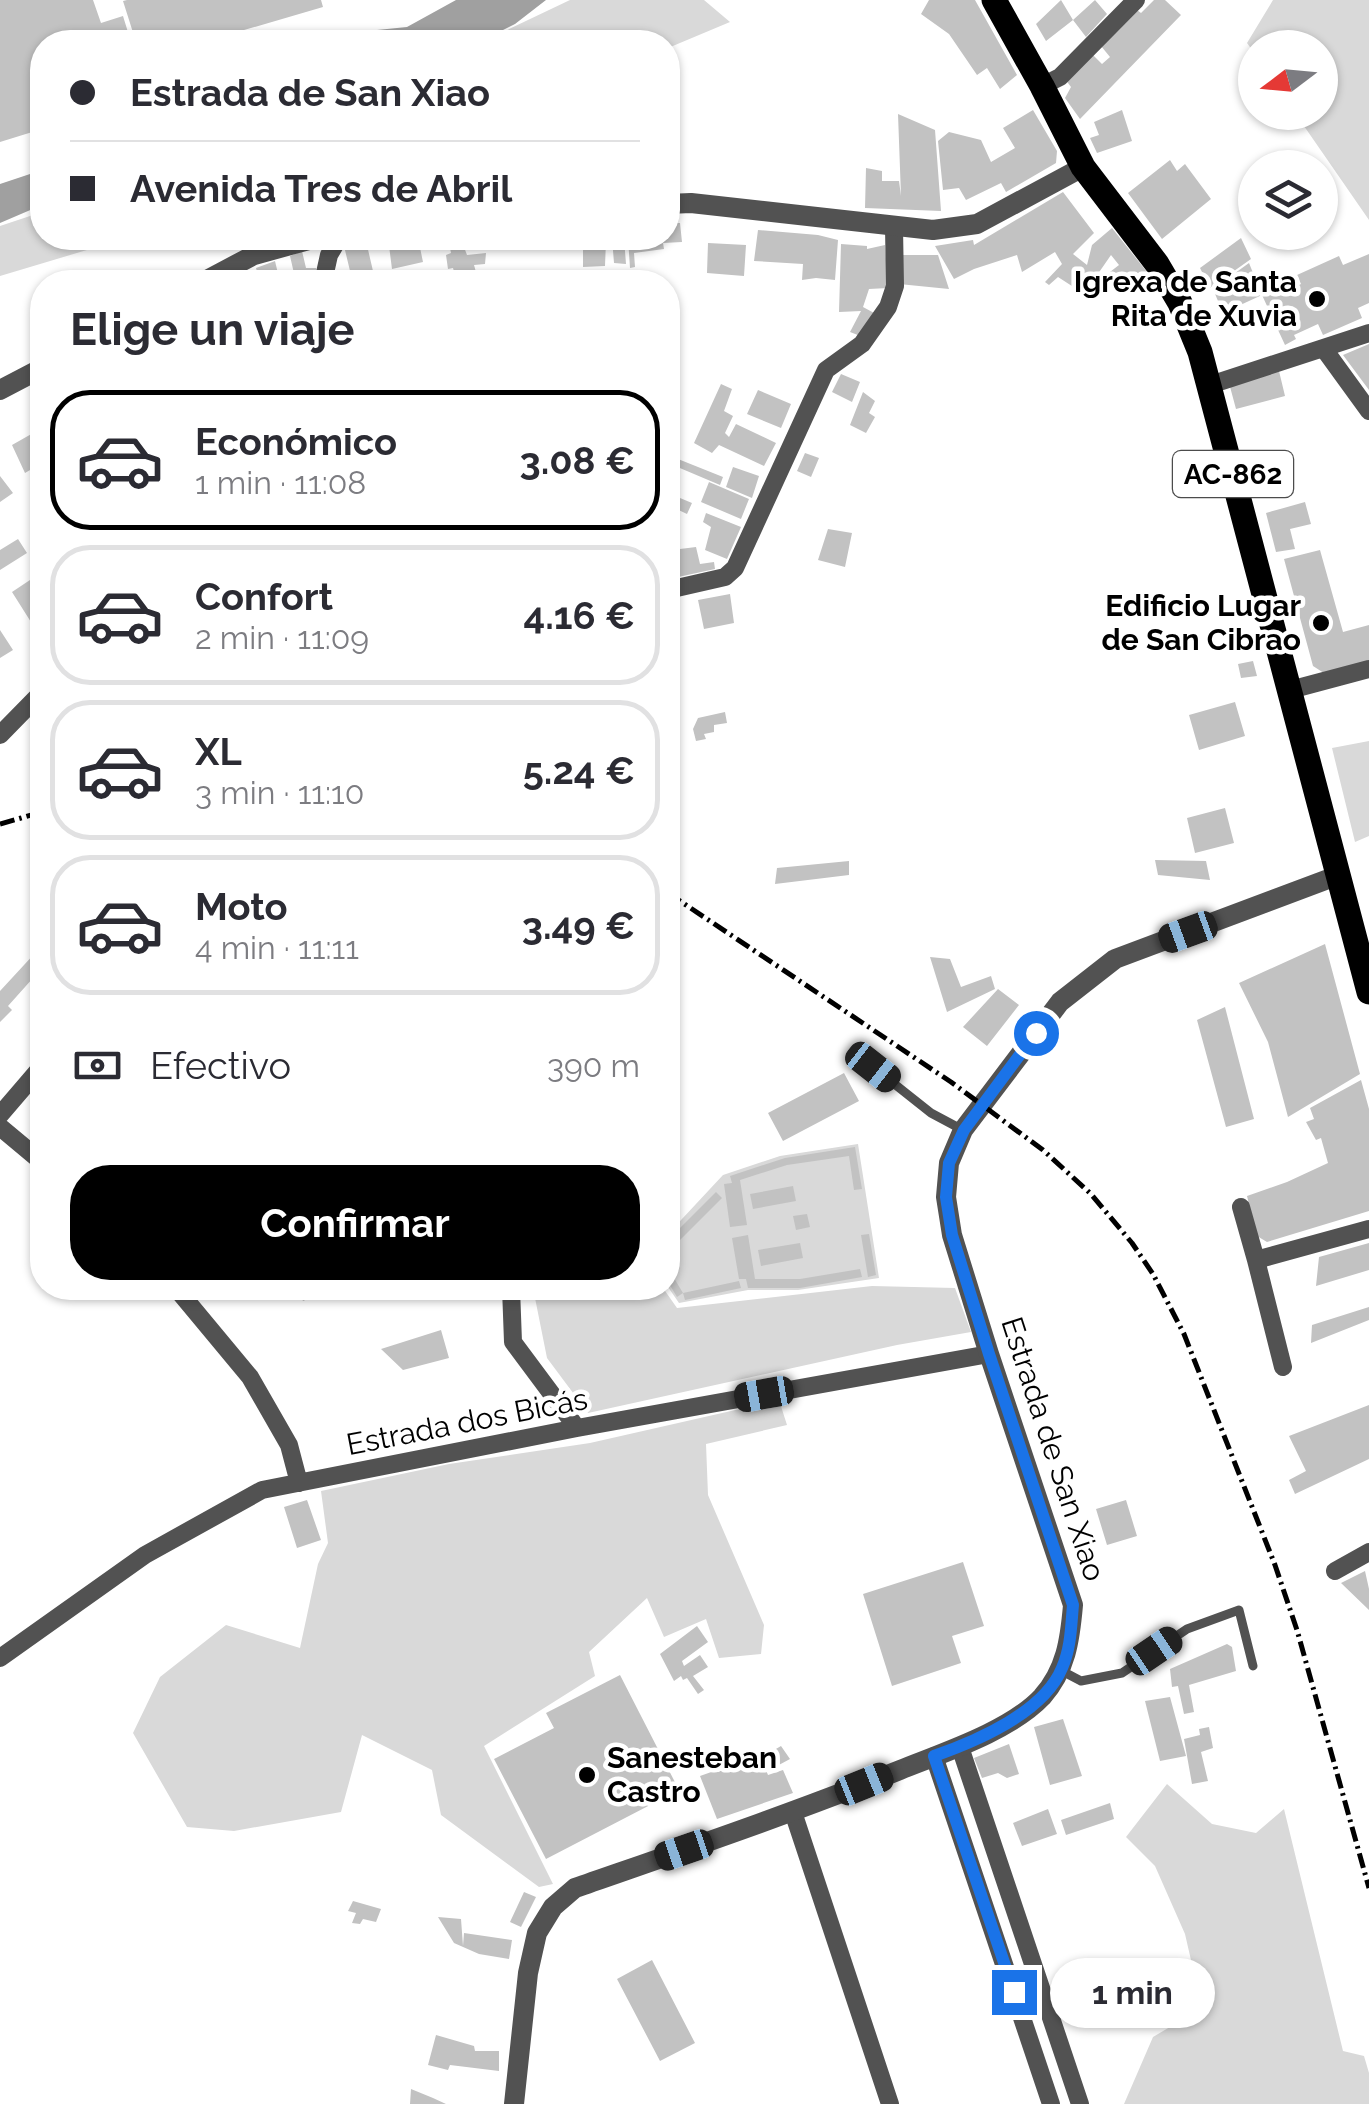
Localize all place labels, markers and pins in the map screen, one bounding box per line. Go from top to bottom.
place label: Igrexa de Santa Rita de Xuvia [1074,264,1297,333]
marker: Igrexa de Santa Rita de Xuvia [1306,288,1328,310]
place label: Edificio Lugar de San Cibrao [1101,588,1301,657]
marker: Edificio Lugar de San Cibrao [1310,612,1332,634]
place label: Sanesteban Castro [607,1740,777,1809]
marker: Sanesteban Castro [576,1764,598,1786]

